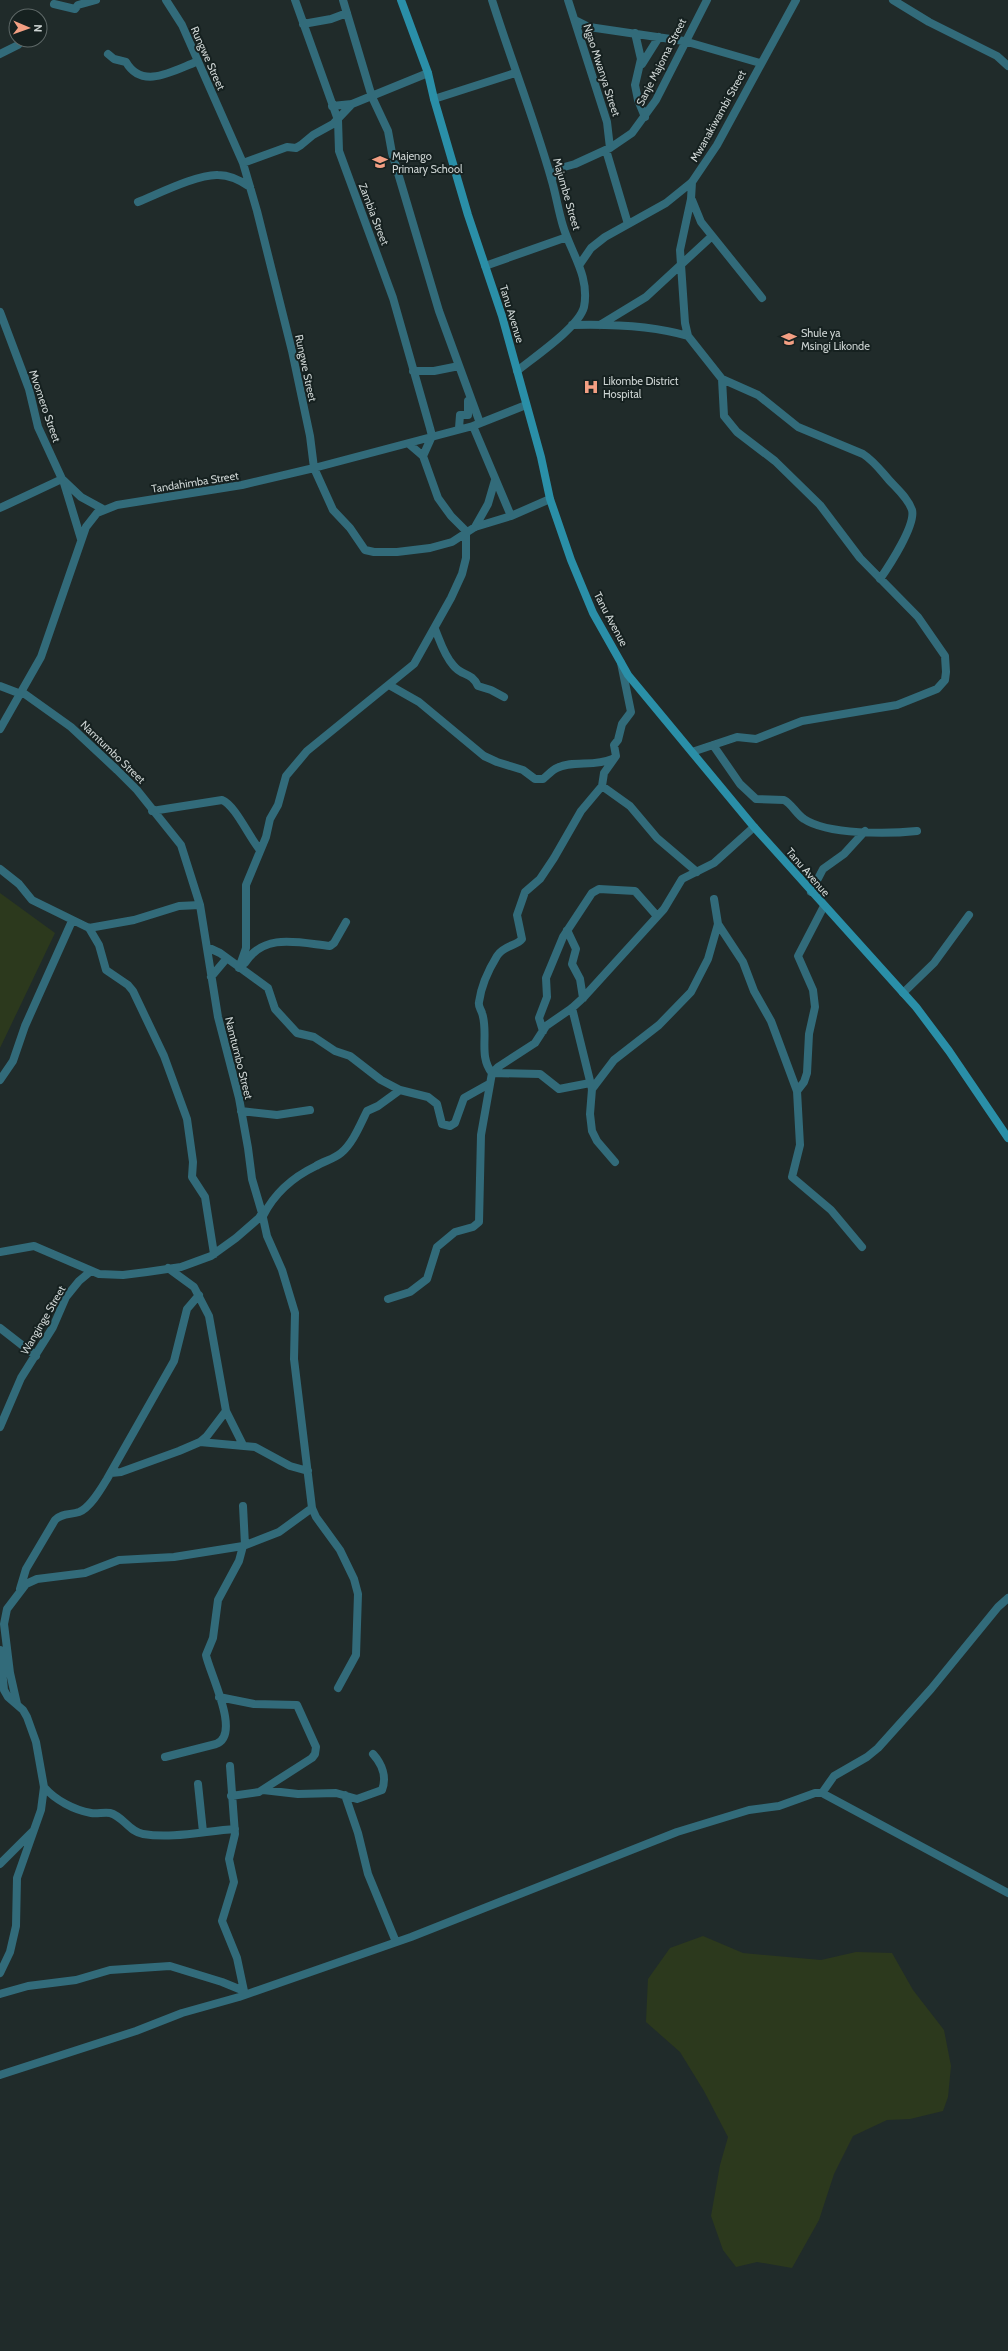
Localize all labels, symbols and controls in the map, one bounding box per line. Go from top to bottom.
north arrow [8,8,48,48]
street label: Sanje Majoma Street [633,16,689,108]
street label: Ngao Mwanya Street [580,22,624,118]
text: N [31,24,45,32]
street label: Rungwe Street [188,24,228,92]
street label: Mwanakiwambi Street [687,67,749,164]
place label: Majengo Primary School [392,149,463,176]
school or university icon: Majengo Primary School [371,153,389,171]
street label: Majumbe Street [550,156,584,232]
street label: Zambia Street [356,181,392,247]
street label: Tanu Avenue [497,283,528,345]
place label: Shule ya Msingi Likonde [801,326,870,353]
school or university icon: Shule ya Msingi Likonde [780,330,798,348]
street label: Rungwe Street [292,333,320,403]
street label: Mvomero Street [26,368,64,444]
place label: Likombe District Hospital [603,374,679,401]
hospital icon: Likombe District Hospital [582,378,600,396]
street label: Tandahimba Street [150,468,240,496]
street label: Tanu Avenue [591,589,631,649]
street label: Namtumbo Street [78,718,148,787]
street label: Tanu Avenue [783,845,833,899]
street label: Namtumbo Street [222,1015,256,1101]
street label: Wanginge Street [18,1283,69,1357]

